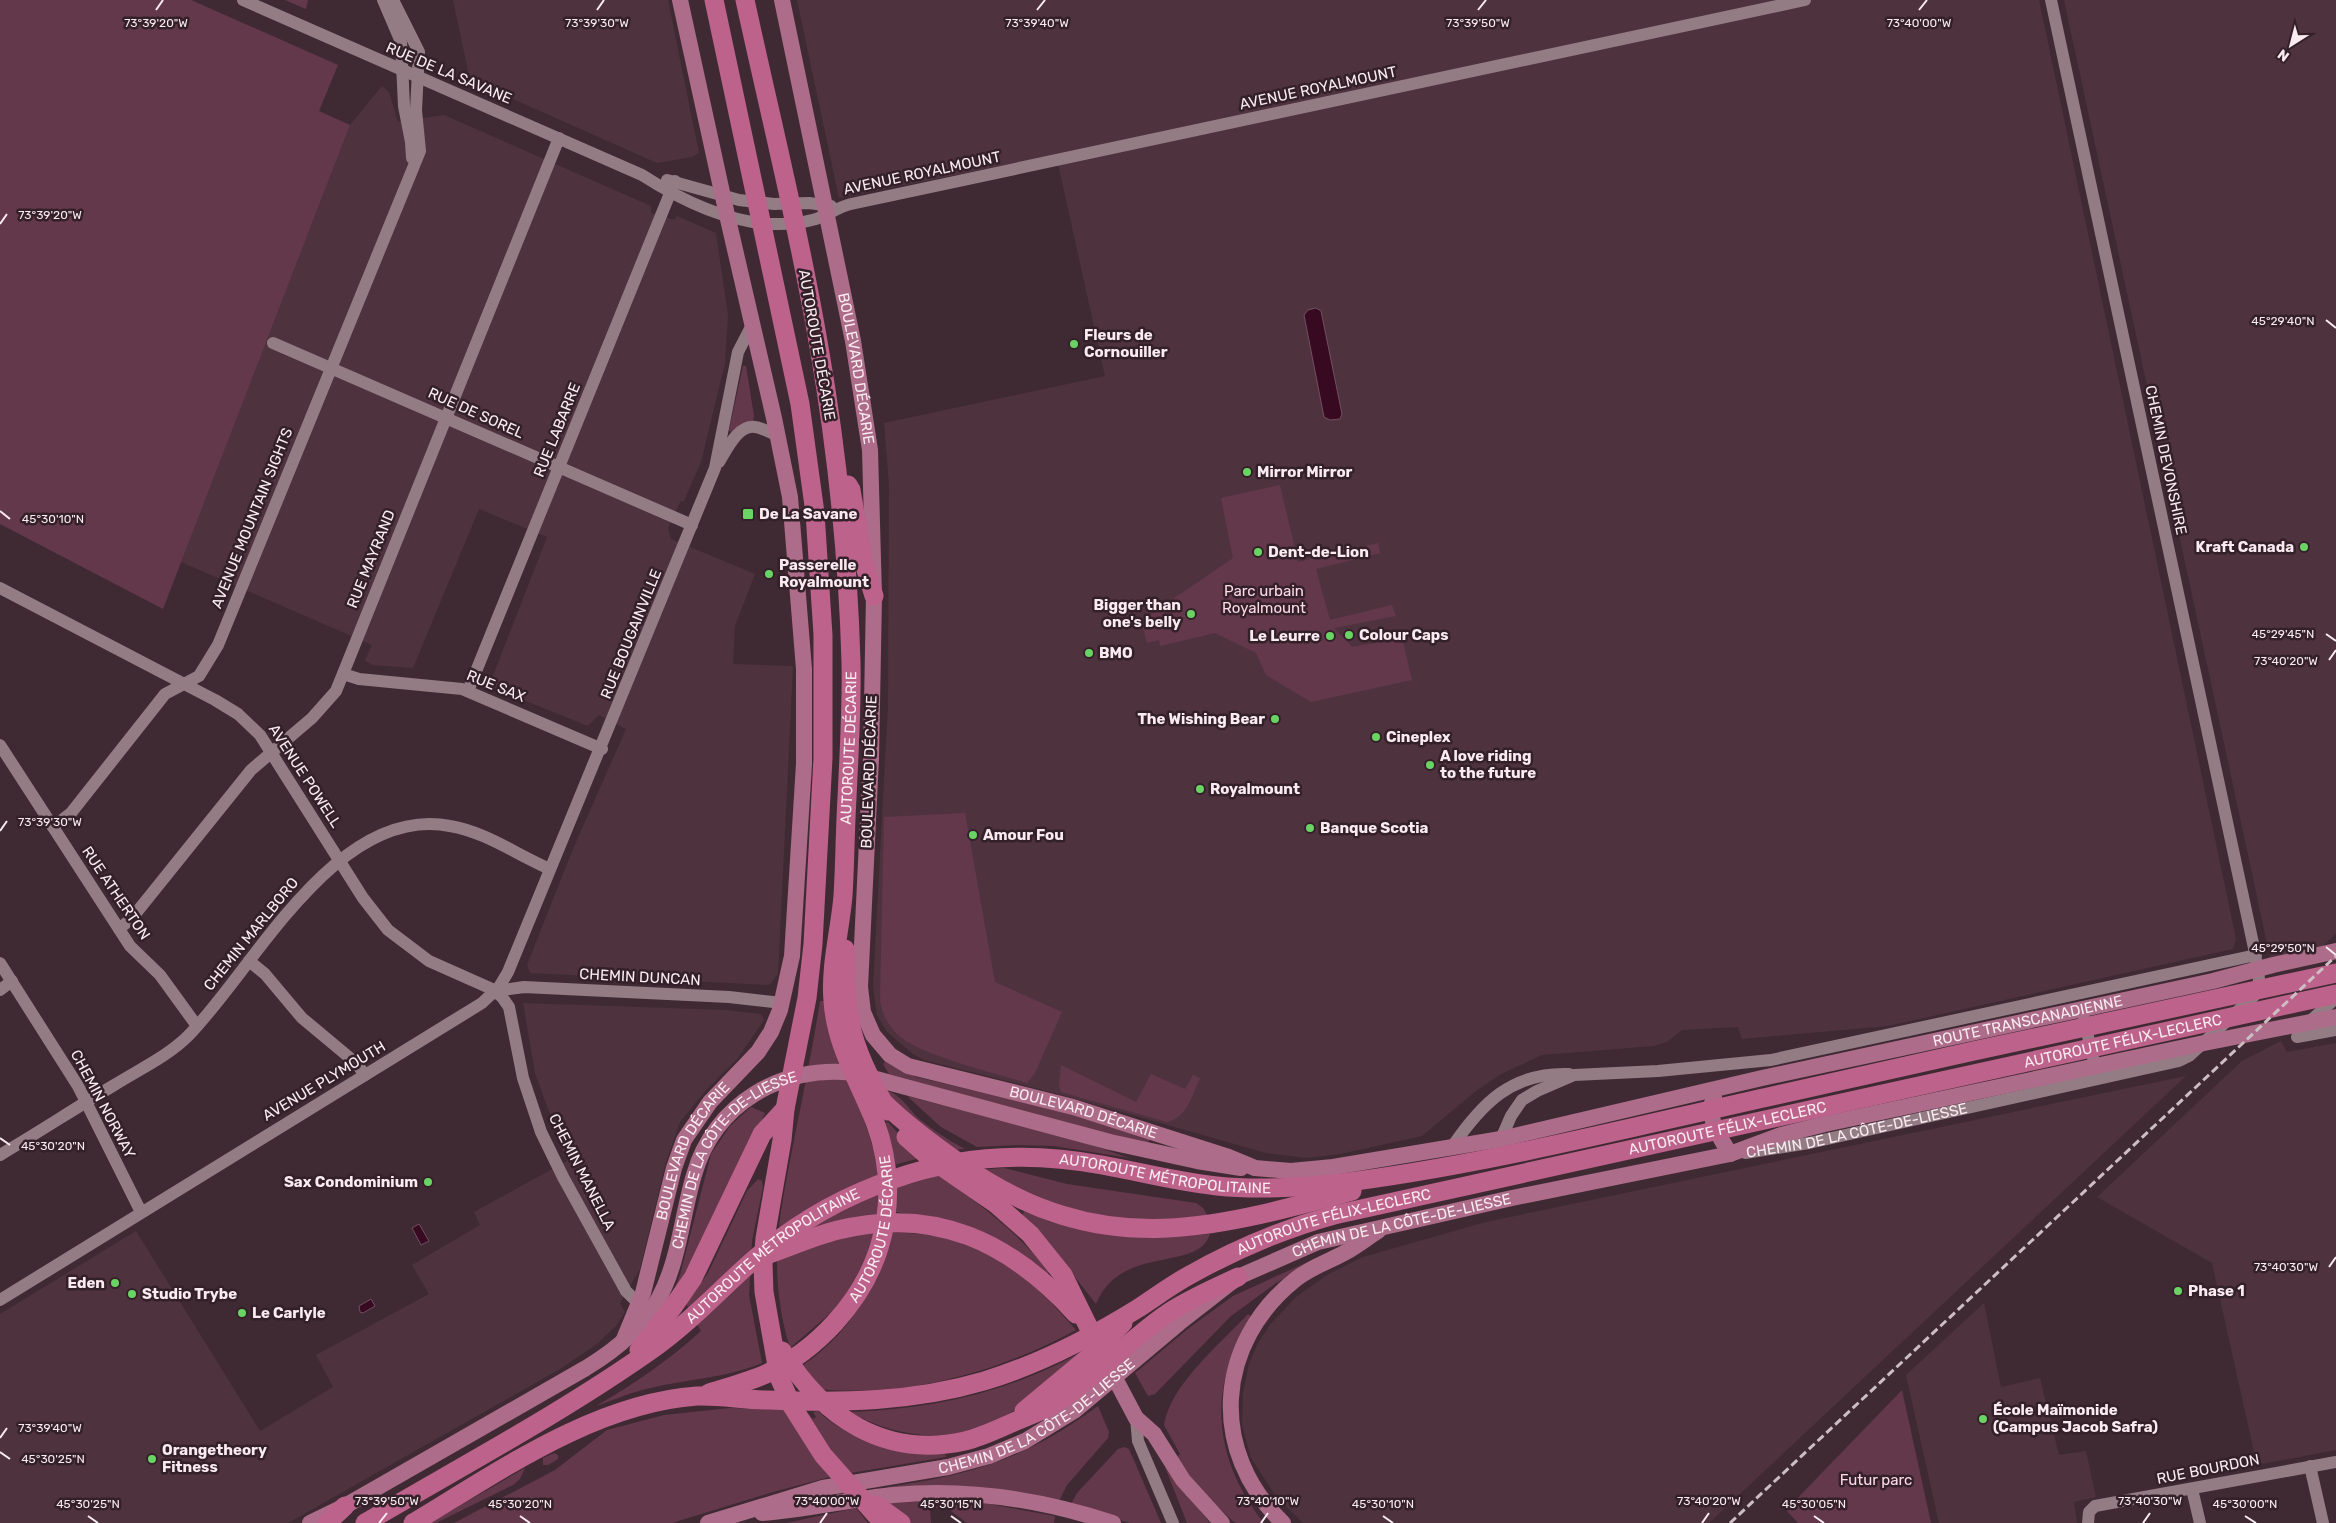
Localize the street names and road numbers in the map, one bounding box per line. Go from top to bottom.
street label: RUE DE LA SAVANE [383,38,515,108]
street label: AVENUE ROYALMOUNT [1238,62,1399,113]
street label: AVENUE ROYALMOUNT [842,147,1003,198]
street label: AUTOROUTE DÉCARIE [795,268,839,422]
street label: BOULEVARD DÉCARIE [834,291,878,446]
street label: RUE LABARRE [530,380,584,480]
street label: RUE DE SOREL [425,384,527,442]
street label: CHEMIN DEVONSHIRE [2141,384,2191,536]
street label: AVENUE MOUNTAIN SIGHTS [207,425,297,611]
street label: RUE MAYRAND [343,507,399,611]
street label: RUE BOUGAINVILLE [597,567,665,701]
street label: RUE SAX [464,666,528,706]
street label: AUTOROUTE DÉCARIE [837,671,860,825]
street label: BOULEVARD DÉCARIE [857,695,881,849]
street label: AVENUE POWELL [265,721,345,832]
street label: RUE ATHERTON [78,843,154,943]
street label: CHEMIN MARLBORO [200,874,302,994]
street label: CHEMIN DUNCAN [579,965,701,989]
street label: ROUTE TRANSCANADIENNE [1931,992,2124,1050]
street label: AUTOROUTE FÉLIX-LECLERC [2022,1010,2224,1072]
street label: AVENUE PLYMOUTH [259,1037,389,1125]
street label: CHEMIN NORWAY [67,1047,139,1162]
street label: CHEMIN DE LA CÔTE-DE-LIESSE [668,1067,799,1251]
street label: BOULEVARD DÉCARIE [652,1078,733,1222]
street label: BOULEVARD DÉCARIE [1007,1083,1160,1142]
street label: AUTOROUTE FÉLIX-LECLERC [1627,1098,1828,1159]
street label: CHEMIN DE LA CÔTE-DE-LIESSE [1745,1099,1969,1162]
street label: CHEMIN MANELLA [545,1111,619,1233]
street label: AUTOROUTE MÉTROPOLITAINE [1058,1150,1271,1197]
street label: AUTOROUTE DÉCARIE [845,1154,897,1306]
street label: AUTOROUTE MÉTROPOLITAINE [682,1185,862,1327]
street label: AUTOROUTE FÉLIX-LECLERC [1234,1185,1433,1259]
street label: CHEMIN DE LA CÔTE-DE-LIESSE [1289,1190,1513,1261]
street label: CHEMIN DE LA CÔTE-DE-LIESSE [937,1355,1139,1477]
street label: RUE BOURDON [2155,1450,2261,1488]

